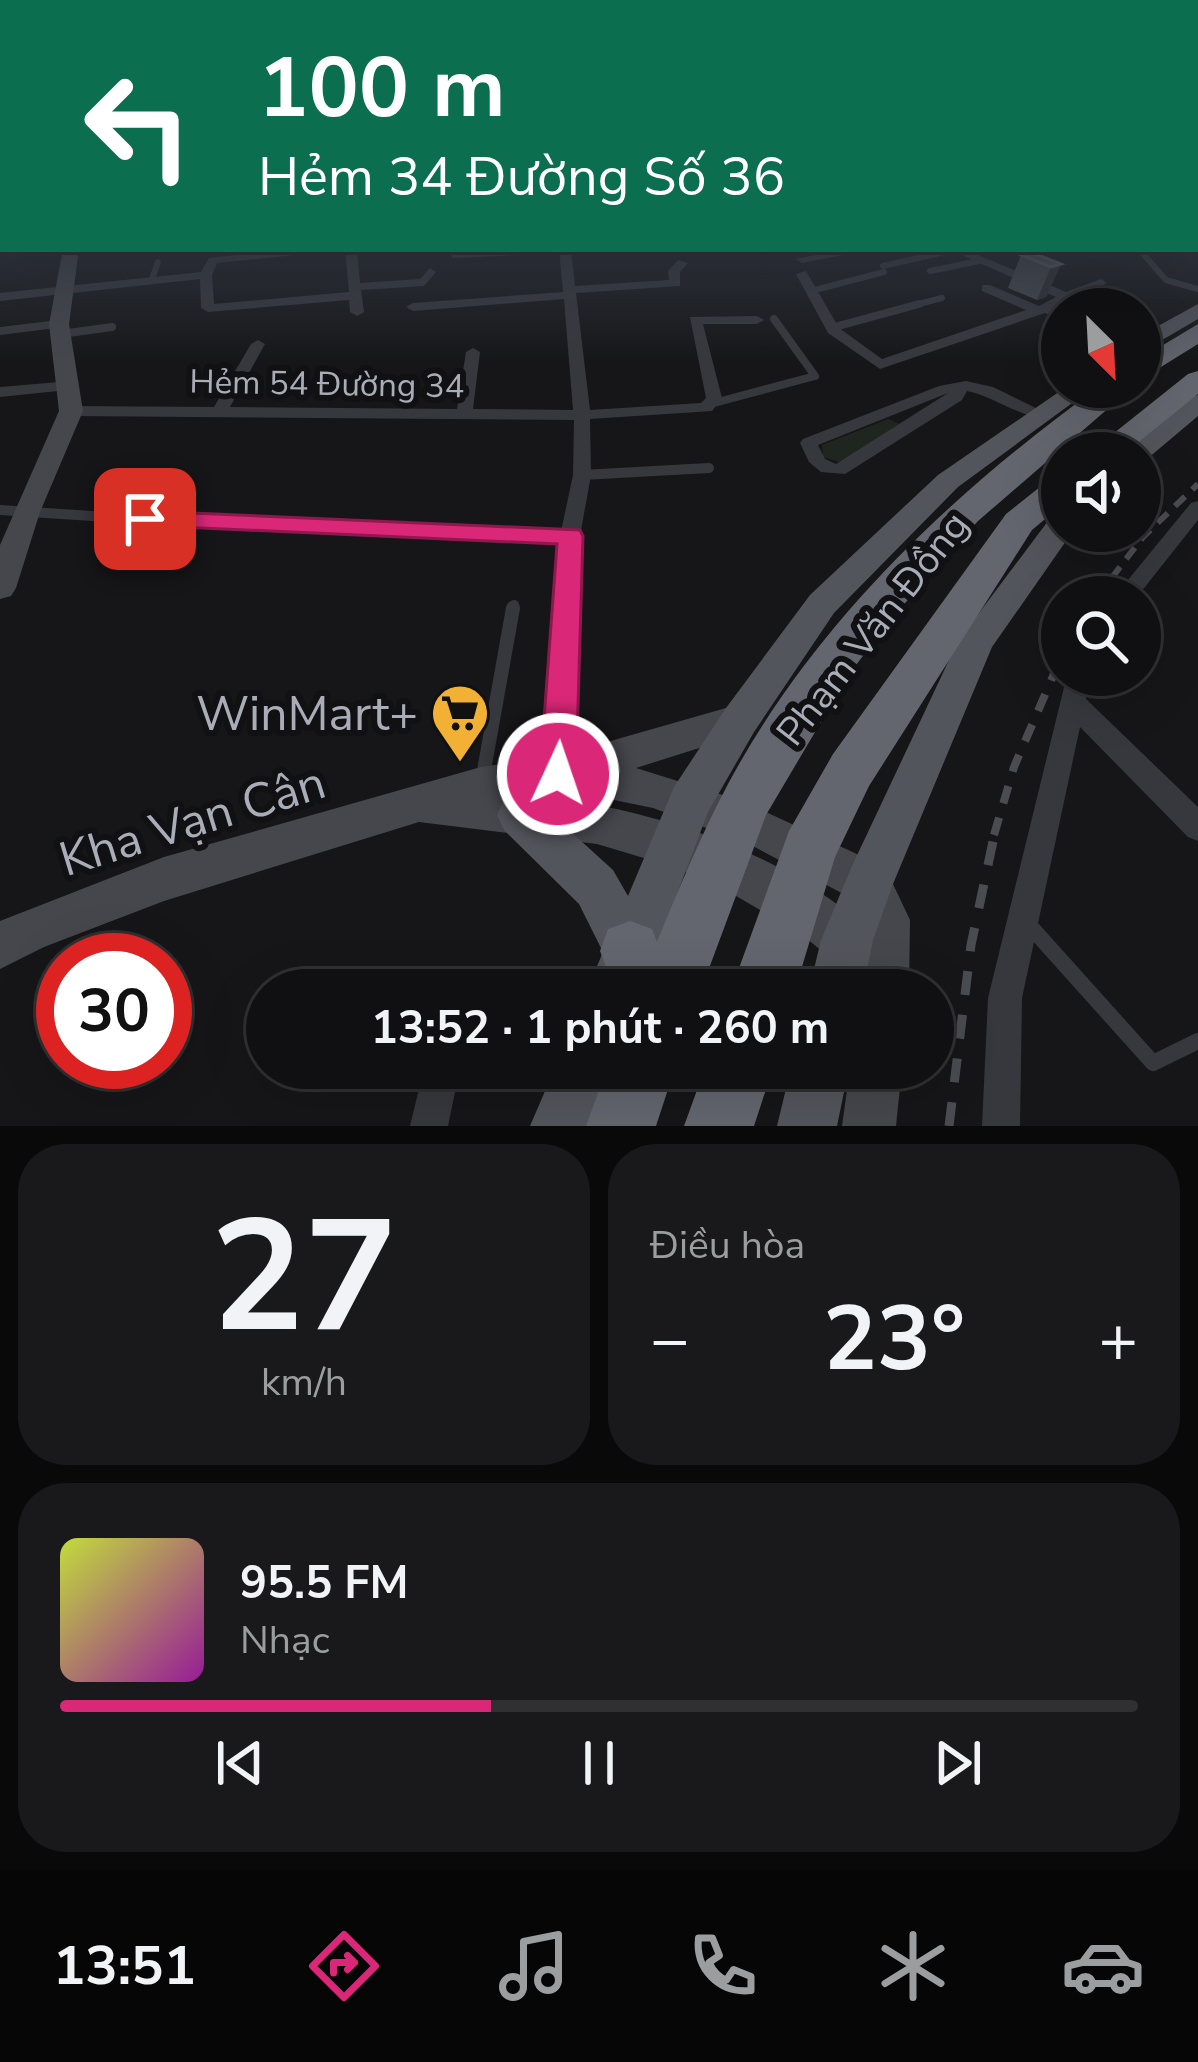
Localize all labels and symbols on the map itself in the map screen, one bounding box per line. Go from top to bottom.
north arrow [1041,288,1161,408]
street label: Hẻm 54 Đường 34 [189,360,465,409]
pin [94,468,196,570]
street label: Phạm Văn Đồng [765,501,981,757]
place label: WinMart+ [196,681,418,747]
supermarket icon: WinMart+ [429,682,491,764]
position arrow [495,711,621,837]
street label: Kha Vạn Cân [51,749,333,893]
speed limit sign: 30 [36,933,192,1089]

